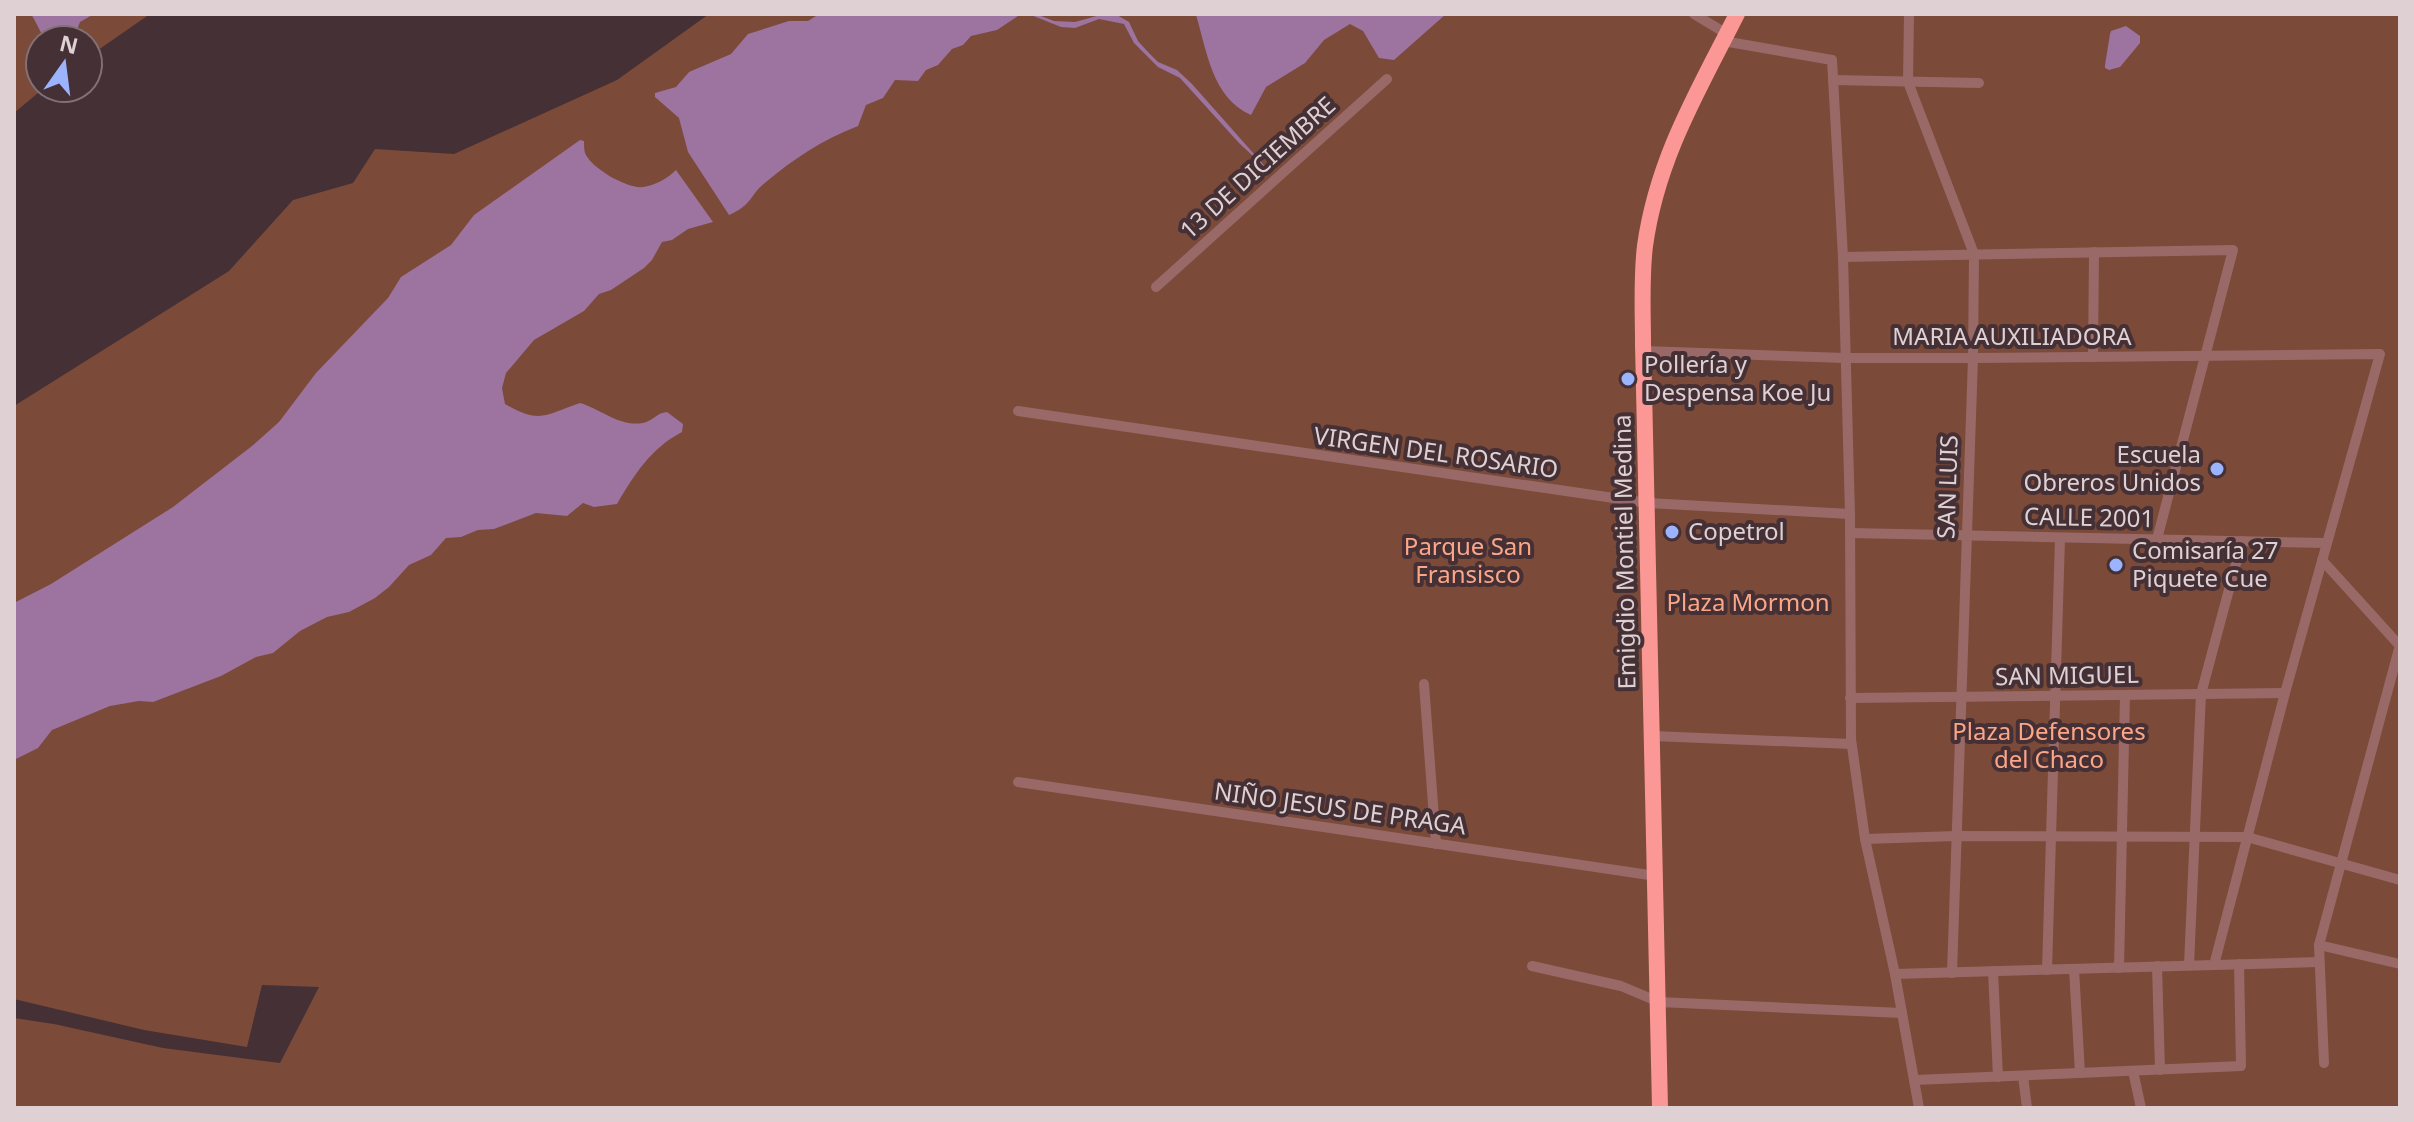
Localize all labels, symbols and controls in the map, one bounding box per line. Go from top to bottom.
north arrow [24,24,104,104]
text: N [57,27,81,60]
street label: 13 DE DICIEMBRE [1172,88,1342,246]
street label: MARIA AUXILIADORA [1892,319,2132,352]
place label: Pollería y Despensa Koe Ju [1644,347,1831,408]
marker: Pollería y Despensa Koe Ju [1619,370,1637,388]
street label: Emigdio Montiel Medina [1605,414,1642,690]
street label: VIRGEN DEL ROSARIO [1312,418,1561,485]
street label: SAN LUIS [1928,434,1965,540]
place label: Escuela Obreros Unidos [2023,437,2201,498]
marker: Escuela Obreros Unidos [2208,460,2226,478]
street label: CALLE 2001 [2024,499,2154,534]
place label: Copetrol [1688,514,1785,547]
marker: Copetrol [1663,523,1681,541]
park label: Parque San Fransisco [1404,529,1532,590]
place label: Comisaría 27 Piquete Cue [2132,533,2279,594]
marker: Comisaría 27 Piquete Cue [2107,556,2125,574]
park label: Plaza Mormon [1666,585,1830,618]
street label: SAN MIGUEL [1995,657,2139,692]
park label: Plaza Defensores del Chaco [1952,714,2146,775]
street label: NIÑO JESUS DE PRAGA [1212,774,1469,842]

